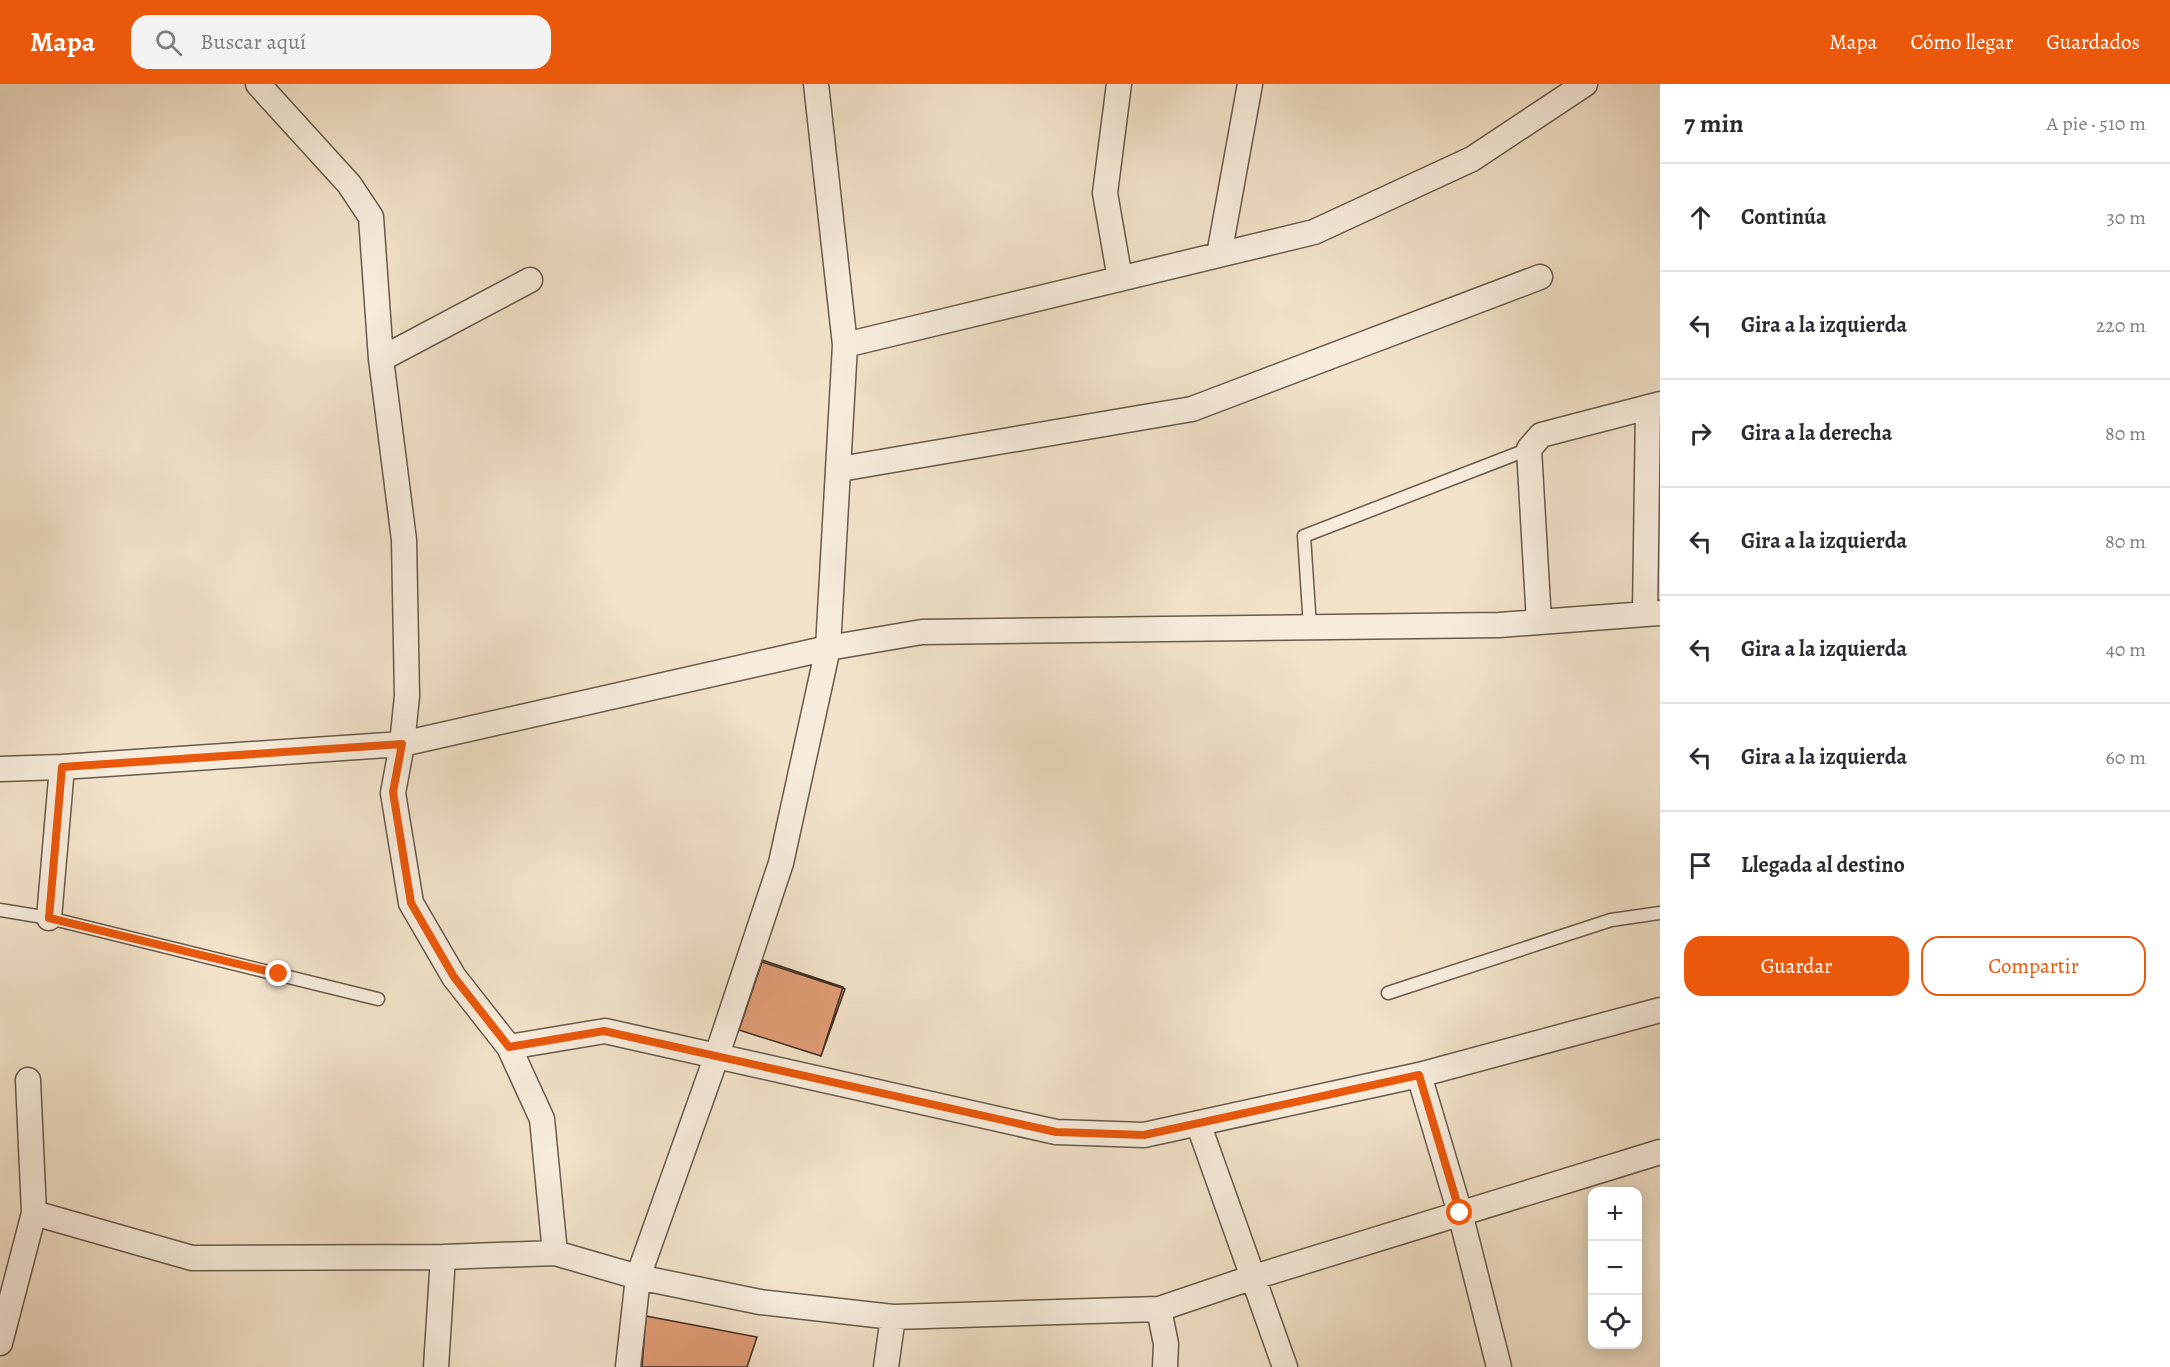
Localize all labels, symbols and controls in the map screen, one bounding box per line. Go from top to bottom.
search box [131,15,551,69]
text: Mapa [30,23,95,61]
icon: search [152,26,185,59]
text: Buscar aquí [200,27,306,57]
text: Mapa [1829,28,1877,56]
text: Cómo llegar [1910,28,2013,56]
text: Guardados [2046,28,2140,56]
text: 7 min [1684,106,1744,141]
text: A pie · 510 m [2047,110,2146,137]
icon: ahead [1684,201,1717,234]
text: Continúa [1741,202,1827,232]
text: 30 m [2106,204,2146,231]
icon: left [1684,309,1717,342]
text: Gira a la izquierda [1741,310,1907,340]
text: 220 m [2096,312,2146,339]
icon: right [1684,417,1717,450]
text: Gira a la derecha [1741,418,1892,448]
text: 80 m [2105,420,2146,447]
icon: left [1684,525,1717,558]
text: Gira a la izquierda [1741,526,1907,556]
text: 80 m [2105,528,2146,555]
icon: left [1684,633,1717,666]
text: Gira a la izquierda [1741,634,1907,664]
text: 40 m [2106,636,2146,663]
icon: left [1684,741,1717,774]
text: Gira a la izquierda [1741,742,1907,772]
text: 60 m [2106,744,2146,771]
icon: arrive [1684,849,1717,882]
text: Llegada al destino [1741,850,1905,880]
button: Guardar [1684,936,1909,996]
button: Compartir [1921,936,2146,996]
route end [265,960,291,986]
map controls [1588,1187,1642,1349]
button: + [1588,1187,1642,1241]
route start [1446,1199,1472,1225]
button: − [1588,1241,1642,1295]
button: locate [1588,1295,1642,1349]

